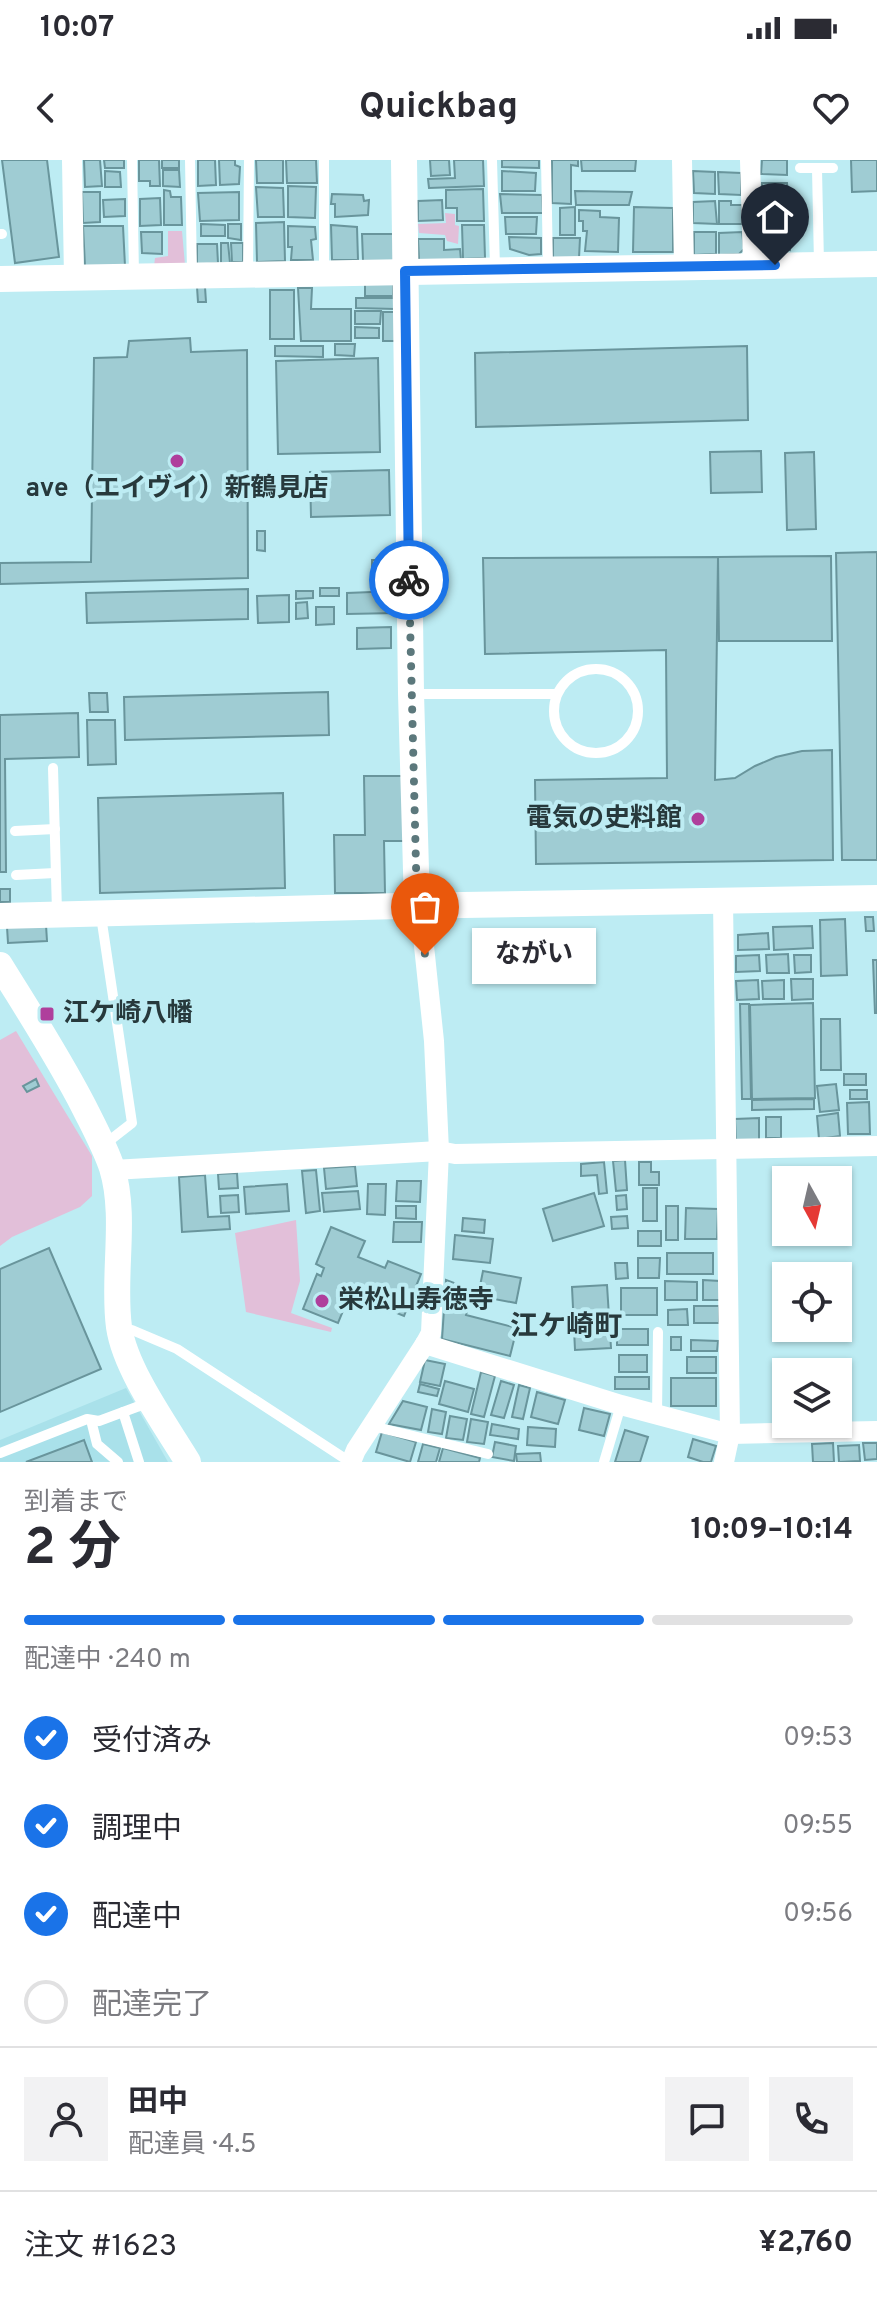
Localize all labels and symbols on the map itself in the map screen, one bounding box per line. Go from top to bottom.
pin [741,183,809,265]
marker: ave（エイヴイ）新鶴見店 [168,452,186,470]
place label: ave（エイヴイ）新鶴見店 [26,473,328,506]
courier [369,540,449,620]
place label: 電気の史料館 [526,803,682,836]
marker: 電気の史料館 [689,810,707,828]
pin [391,873,459,955]
callout: ながい [473,927,597,983]
place label: 江ケ崎八幡 [63,998,193,1031]
marker: 江ケ崎八幡 [38,1005,56,1023]
north arrow [772,1166,852,1246]
place label: 栄松山寿徳寺 [338,1285,494,1318]
marker: 栄松山寿徳寺 [313,1292,331,1310]
district label: 江ケ崎町 [510,1310,622,1346]

